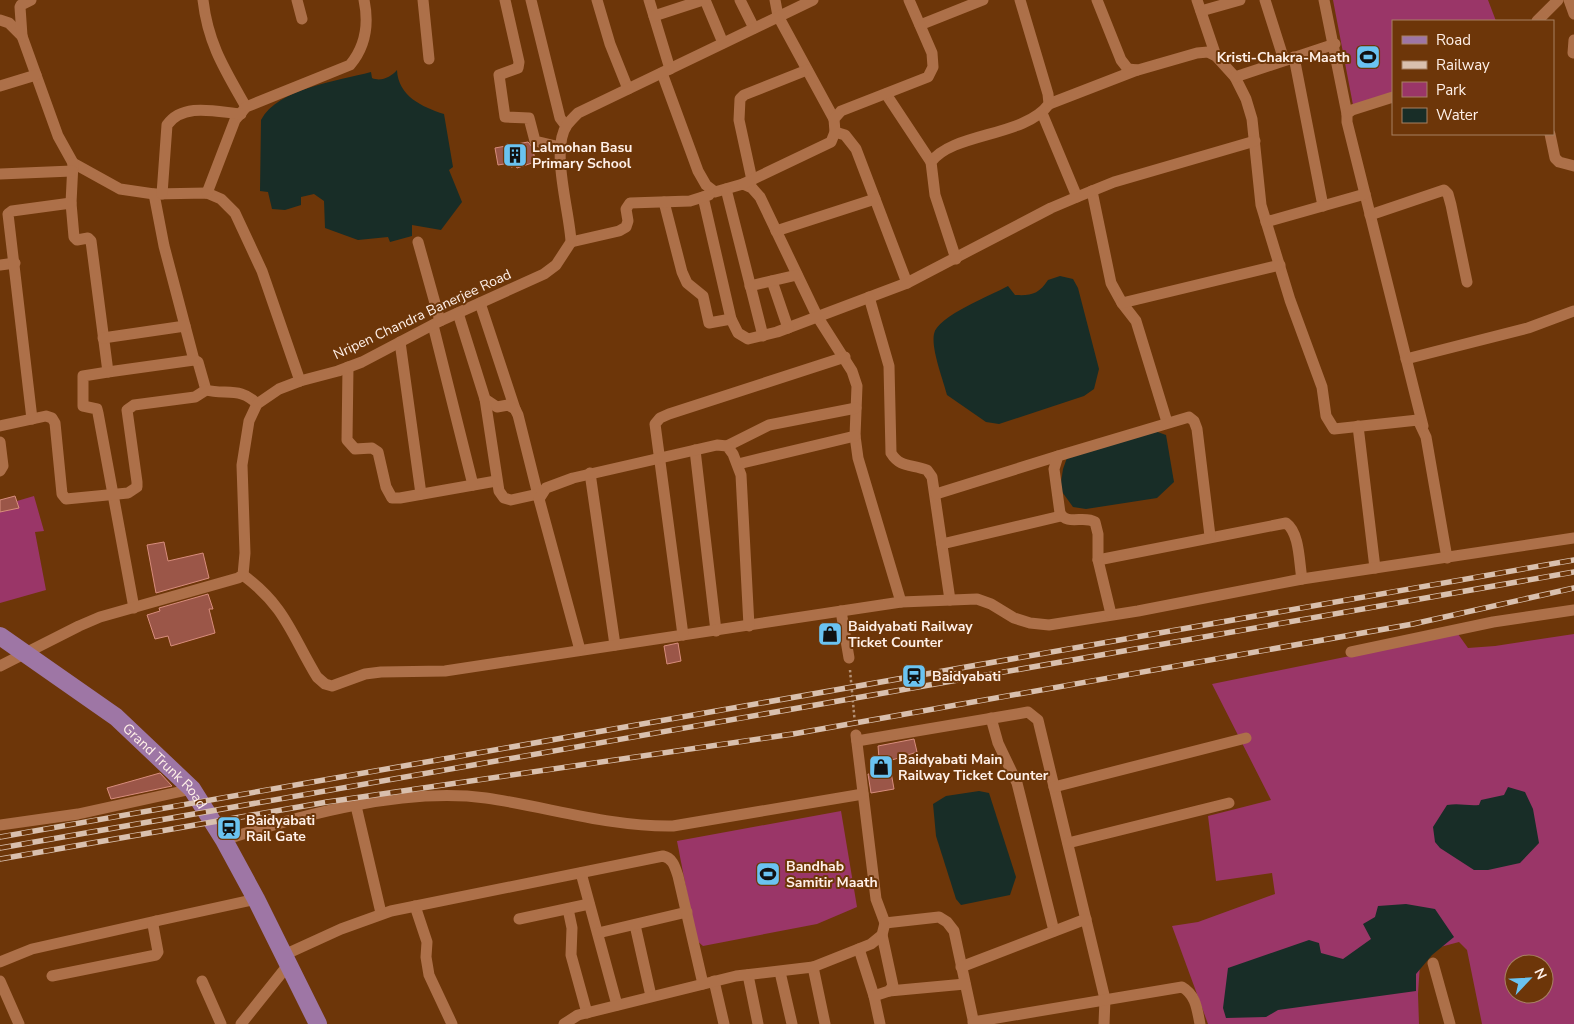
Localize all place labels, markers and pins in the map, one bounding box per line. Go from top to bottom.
sports icon: Kristi-Chakra-Maath [1355,44,1381,70]
place label: Kristi-Chakra-Maath [1217,48,1350,67]
place label: Lalmohan Basu Primary School [532,138,632,173]
building icon: Lalmohan Basu Primary School [502,142,528,168]
place label: Baidyabati Railway Ticket Counter [848,617,973,652]
shop icon: Baidyabati Railway Ticket Counter [817,621,843,647]
station icon: Baidyabati [901,663,927,689]
place label: Baidyabati [932,667,1001,686]
place label: Baidyabati Main Railway Ticket Counter [898,750,1049,785]
shop icon: Baidyabati Main Railway Ticket Counter [868,754,894,780]
place label: Baidyabati Rail Gate [246,811,315,846]
station icon: Baidyabati Rail Gate [216,815,242,841]
place label: Bandhab Samitir Maath [786,857,878,892]
sports icon: Bandhab Samitir Maath [755,861,781,887]

